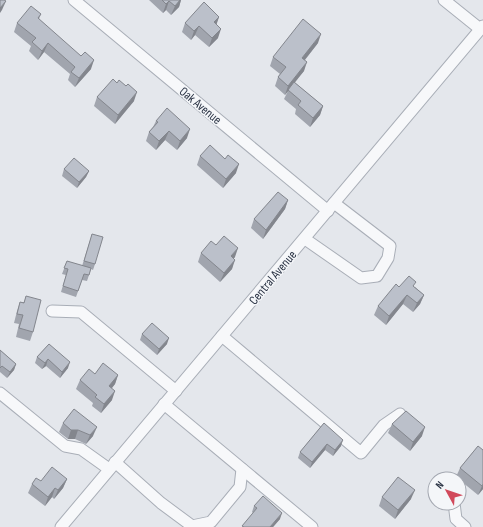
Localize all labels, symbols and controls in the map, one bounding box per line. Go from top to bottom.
street label: Oak Avenue [176,84,225,128]
street label: Central Avenue [245,247,300,308]
north arrow [427,471,467,511]
text: N [433,478,447,491]

